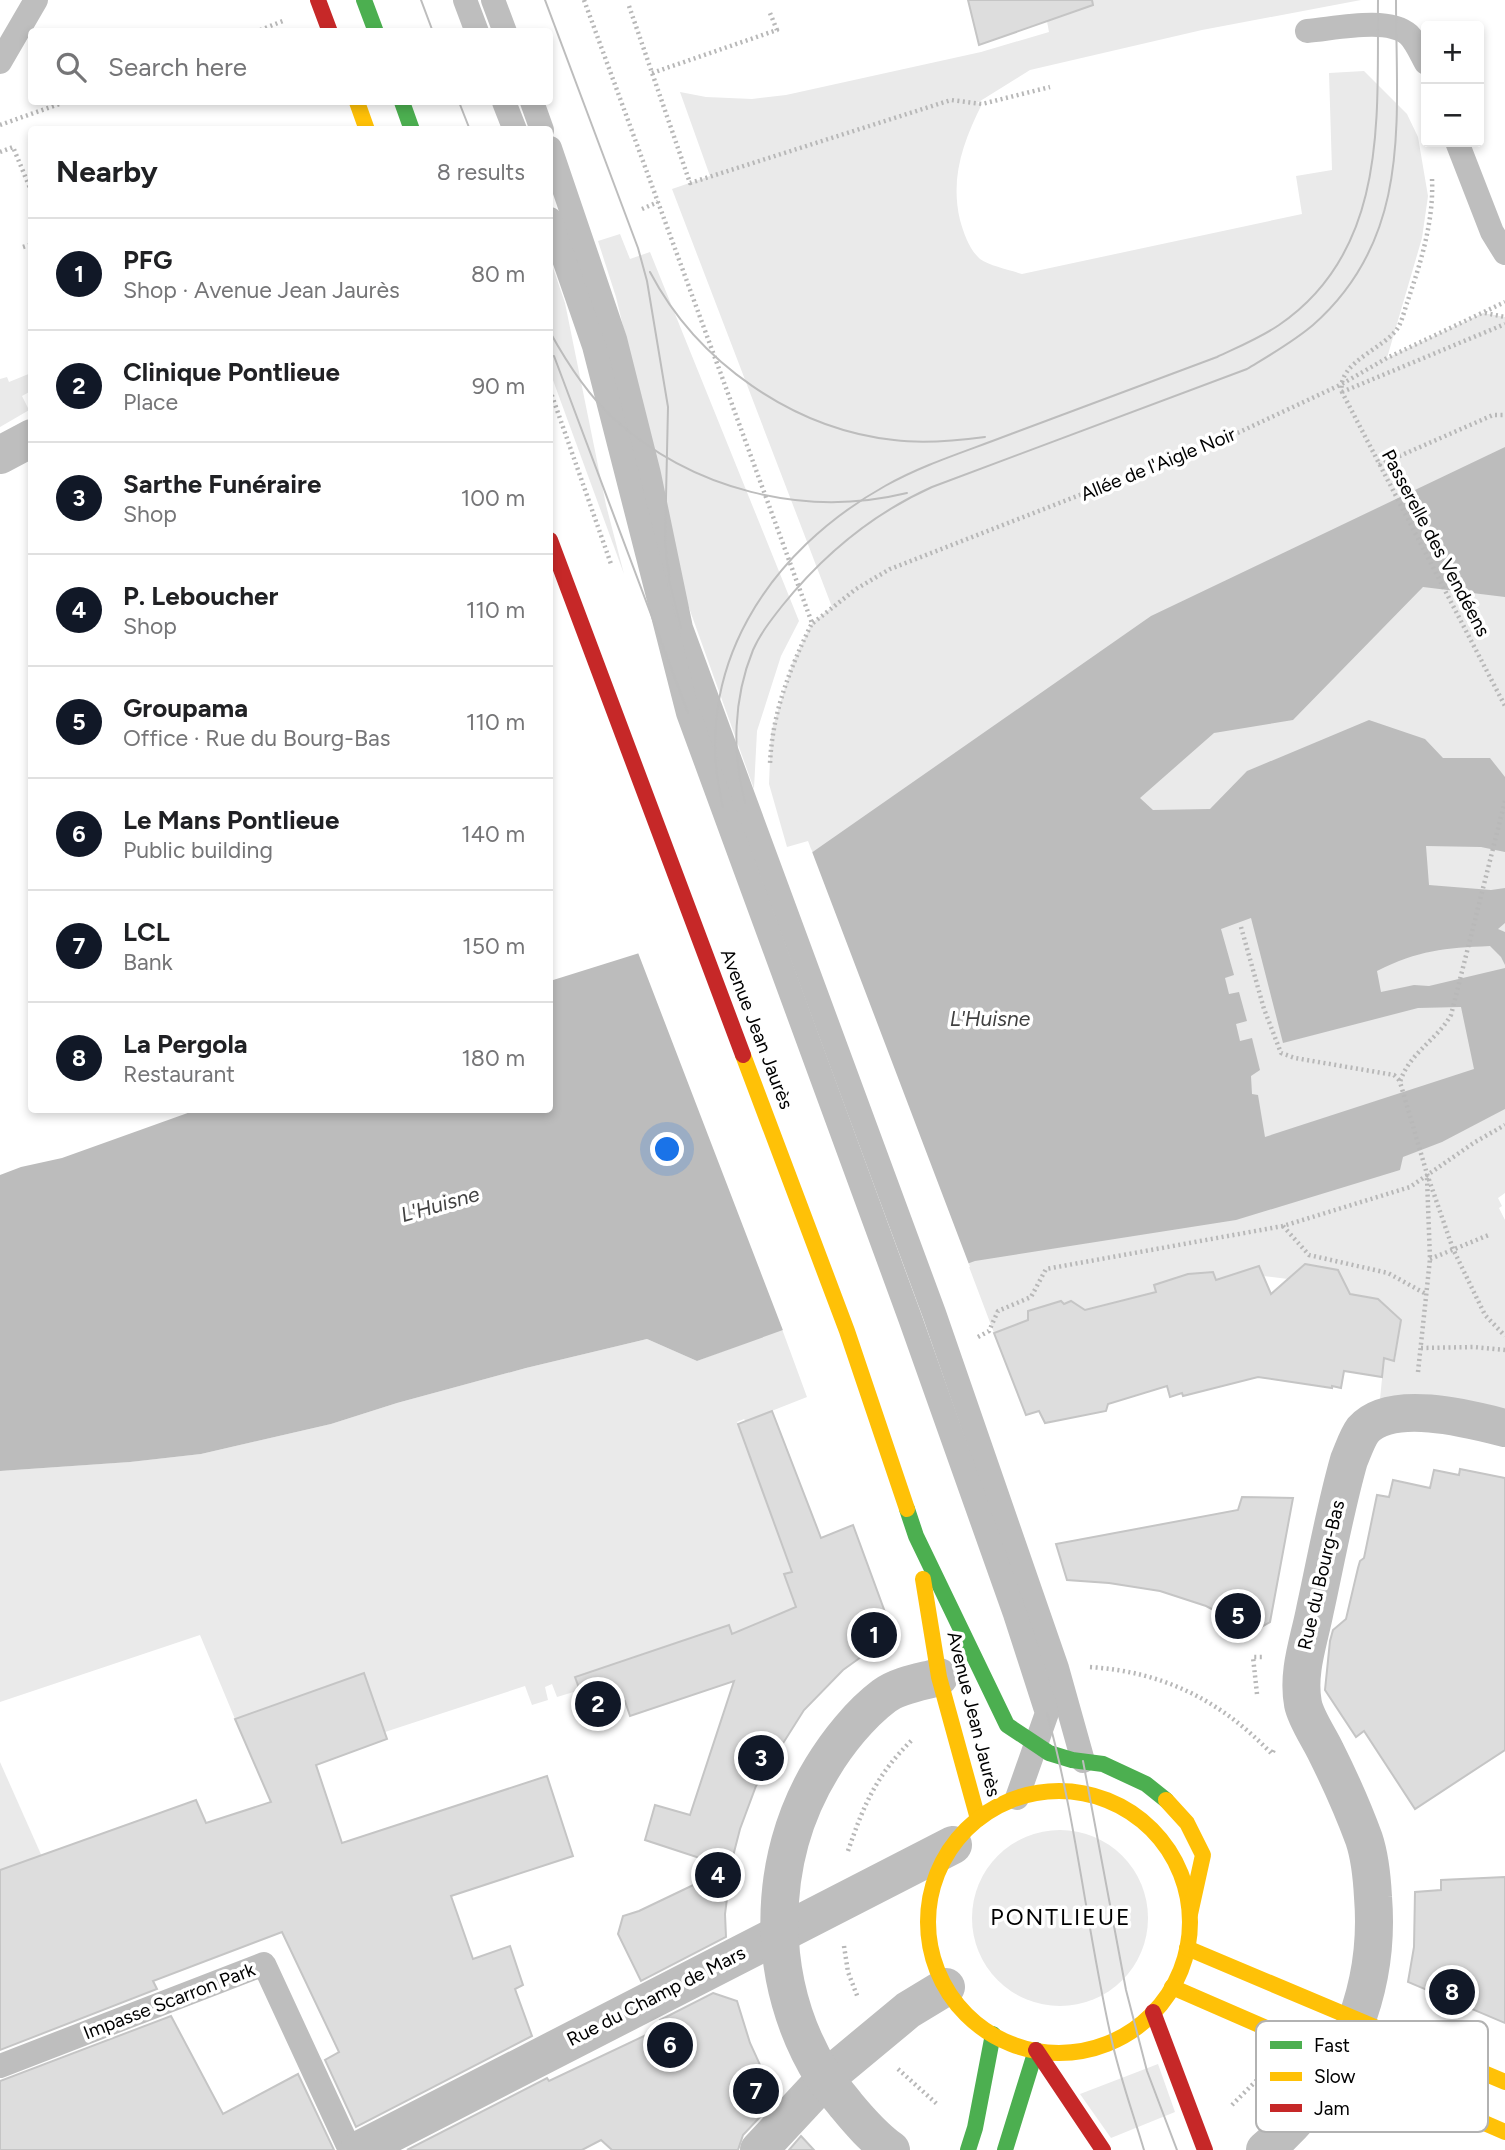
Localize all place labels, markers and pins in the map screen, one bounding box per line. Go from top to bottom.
pin: 5 [1215,1590,1261,1642]
pin: 1 [851,1609,897,1661]
pin: 2 [575,1678,621,1730]
pin: 3 [738,1732,784,1784]
pin: 4 [695,1849,741,1901]
pin: 8 [1429,1966,1475,2018]
pin: 6 [647,2019,693,2071]
pin: 7 [733,2065,779,2117]

